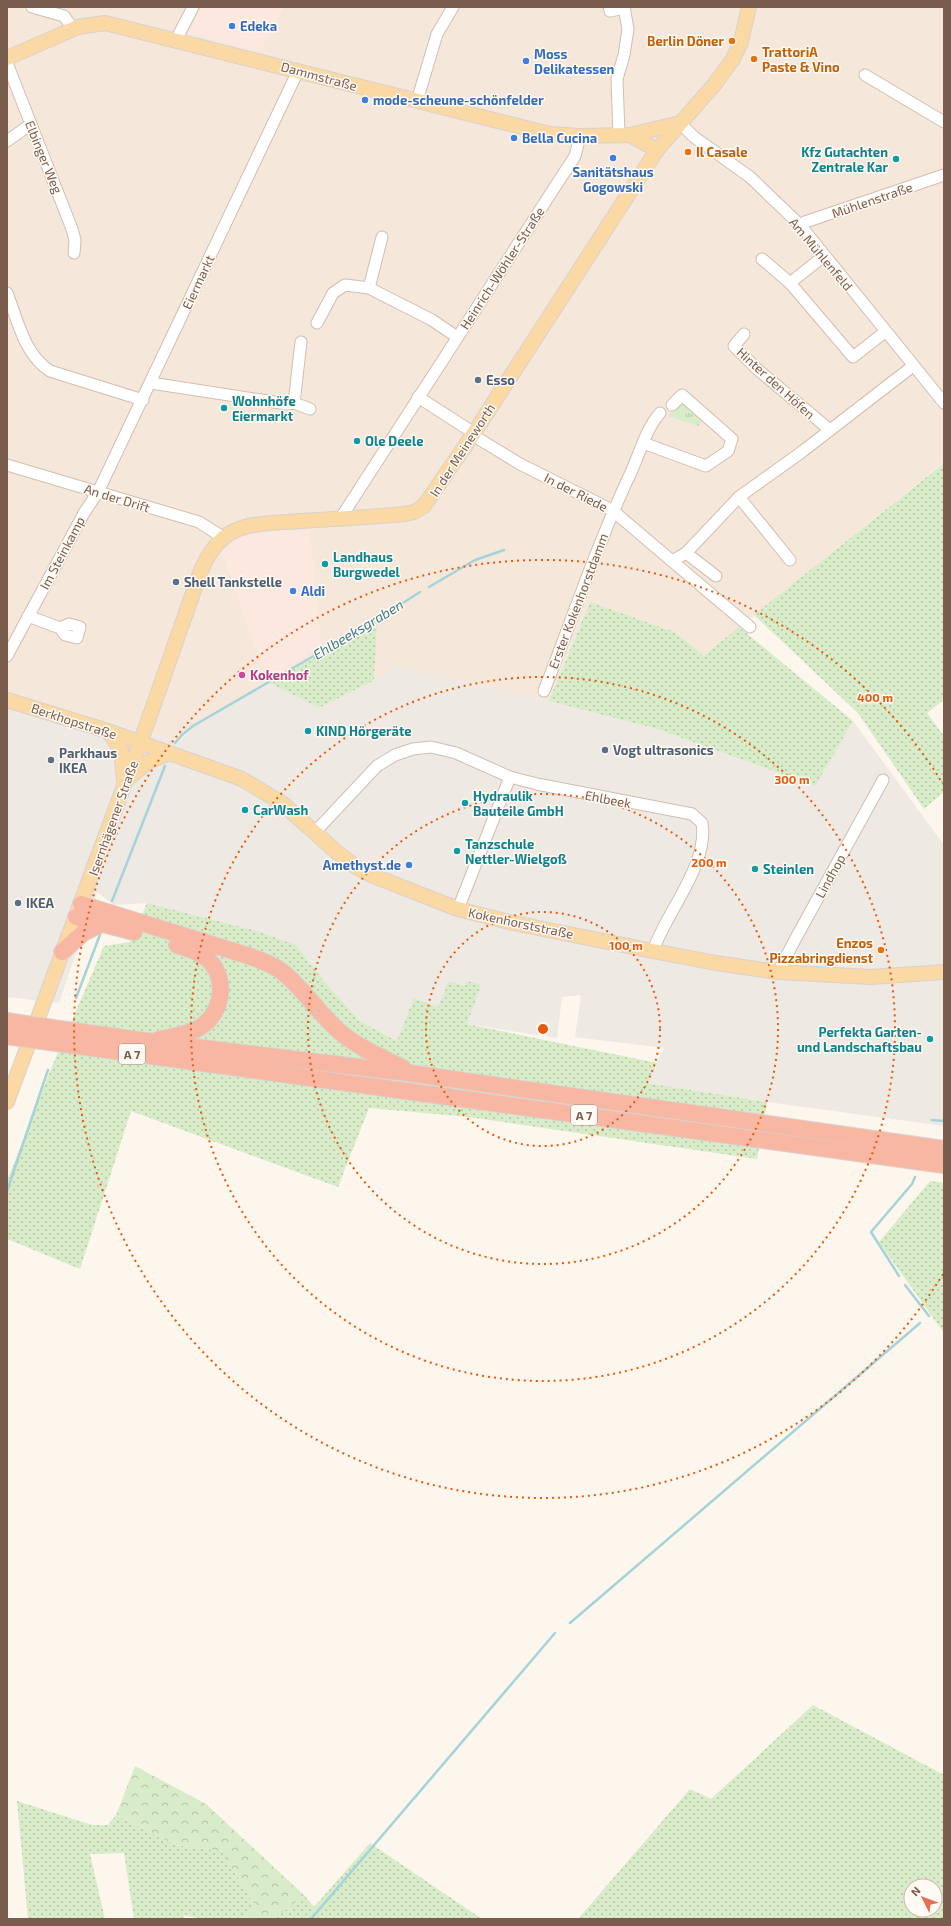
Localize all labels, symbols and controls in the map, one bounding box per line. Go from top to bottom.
place label: Edeka [240,18,277,34]
marker: Edeka [227,21,237,31]
place label: Berlin Döner [647,33,724,49]
marker: Berlin Döner [727,36,737,46]
place label: TrattoriA Paste & Vino [762,44,840,75]
place label: Moss Delikatessen [534,46,615,77]
marker: TrattoriA Paste & Vino [749,54,759,64]
marker: Moss Delikatessen [521,56,531,66]
street label: Dammstraße [279,58,359,94]
place label: mode-scheune-schönfelder [373,92,544,108]
marker: mode-scheune-schönfelder [360,95,370,105]
street label: Elbinger Weg [22,118,66,196]
place label: Bella Cucina [522,130,597,146]
marker: Bella Cucina [509,133,519,143]
place label: Il Casale [696,144,748,160]
place label: Kfz Gutachten Zentrale Kar [801,144,888,175]
marker: Il Casale [683,147,693,157]
marker: Sanitätshaus Gogowski [608,153,618,163]
marker: Kfz Gutachten Zentrale Kar [891,154,901,164]
place label: Sanitätshaus Gogowski [572,164,654,195]
street label: Mühlenstraße [829,179,915,221]
street label: Heinrich-Wöhler-Straße [456,204,548,332]
street label: Am Mühlenfeld [786,214,856,294]
street label: Eiermarkt [178,252,218,312]
street label: Hinter den Höfen [734,344,818,422]
place label: Esso [486,372,515,388]
marker: Esso [473,375,483,385]
place label: Wohnhöfe Eiermarkt [232,393,296,424]
street label: In der Meineworth [426,400,498,500]
marker: Wohnhöfe Eiermarkt [219,403,229,413]
place label: Ole Deele [365,433,424,449]
marker: Ole Deele [352,436,362,446]
street label: In der Riede [542,469,610,515]
street label: An der Drift [82,480,152,516]
street label: Im Steinkamp [36,514,88,592]
street label: Erster Kokenhorstdamm [545,531,611,671]
place label: Landhaus Burgwedel [333,549,401,580]
marker: Landhaus Burgwedel [320,559,330,569]
place label: Shell Tankstelle [184,574,282,590]
marker: Shell Tankstelle [171,577,181,587]
place label: Aldi [301,583,325,599]
marker: Aldi [288,586,298,596]
water label: Ehlbeeksgraben [310,595,406,663]
place label: Kokenhof [250,667,309,683]
marker: Kokenhof [237,670,247,680]
text: 400 m [857,690,893,704]
street label: Berkhopstraße [29,700,119,742]
place label: KIND Hörgeräte [316,723,412,739]
marker: KIND Hörgeräte [303,726,313,736]
place label: Vogt ultrasonics [613,742,714,758]
place label: Parkhaus IKEA [59,745,117,776]
marker: Vogt ultrasonics [600,745,610,755]
marker: Parkhaus IKEA [46,755,56,765]
street label: Isernhägener Straße [85,758,141,878]
text: 300 m [774,772,810,786]
street label: Ehlbeek [584,787,633,811]
place label: Hydraulik Bauteile GmbH [473,788,564,819]
marker: Hydraulik Bauteile GmbH [460,798,470,808]
place label: CarWash [253,802,308,818]
marker: CarWash [240,805,250,815]
place label: Tanzschule Nettler-Wielgoß [465,836,567,867]
marker: Tanzschule Nettler-Wielgoß [452,846,462,856]
street label: Lindhop [812,851,848,901]
text: 200 m [691,855,727,869]
place label: Amethyst.de [323,857,401,873]
marker: Amethyst.de [404,860,414,870]
place label: Steinlen [763,861,814,877]
marker: Steinlen [750,864,760,874]
place label: IKEA [26,895,54,911]
marker: IKEA [13,898,23,908]
street label: Kokenhorststraße [467,904,575,942]
place label: Enzos Pizzabringdienst [769,935,874,966]
text: 100 m [609,938,643,952]
marker: Enzos Pizzabringdienst [876,945,886,955]
centre of rings [536,1022,550,1036]
place label: Perfekta Garten- und Landschaftsbau [797,1024,922,1055]
marker: Perfekta Garten- und Landschaftsbau [925,1034,935,1044]
road number: A 7 [119,1044,145,1064]
road number: A 7 [571,1105,597,1125]
north arrow [903,1878,943,1918]
text: N [908,1884,923,1898]

